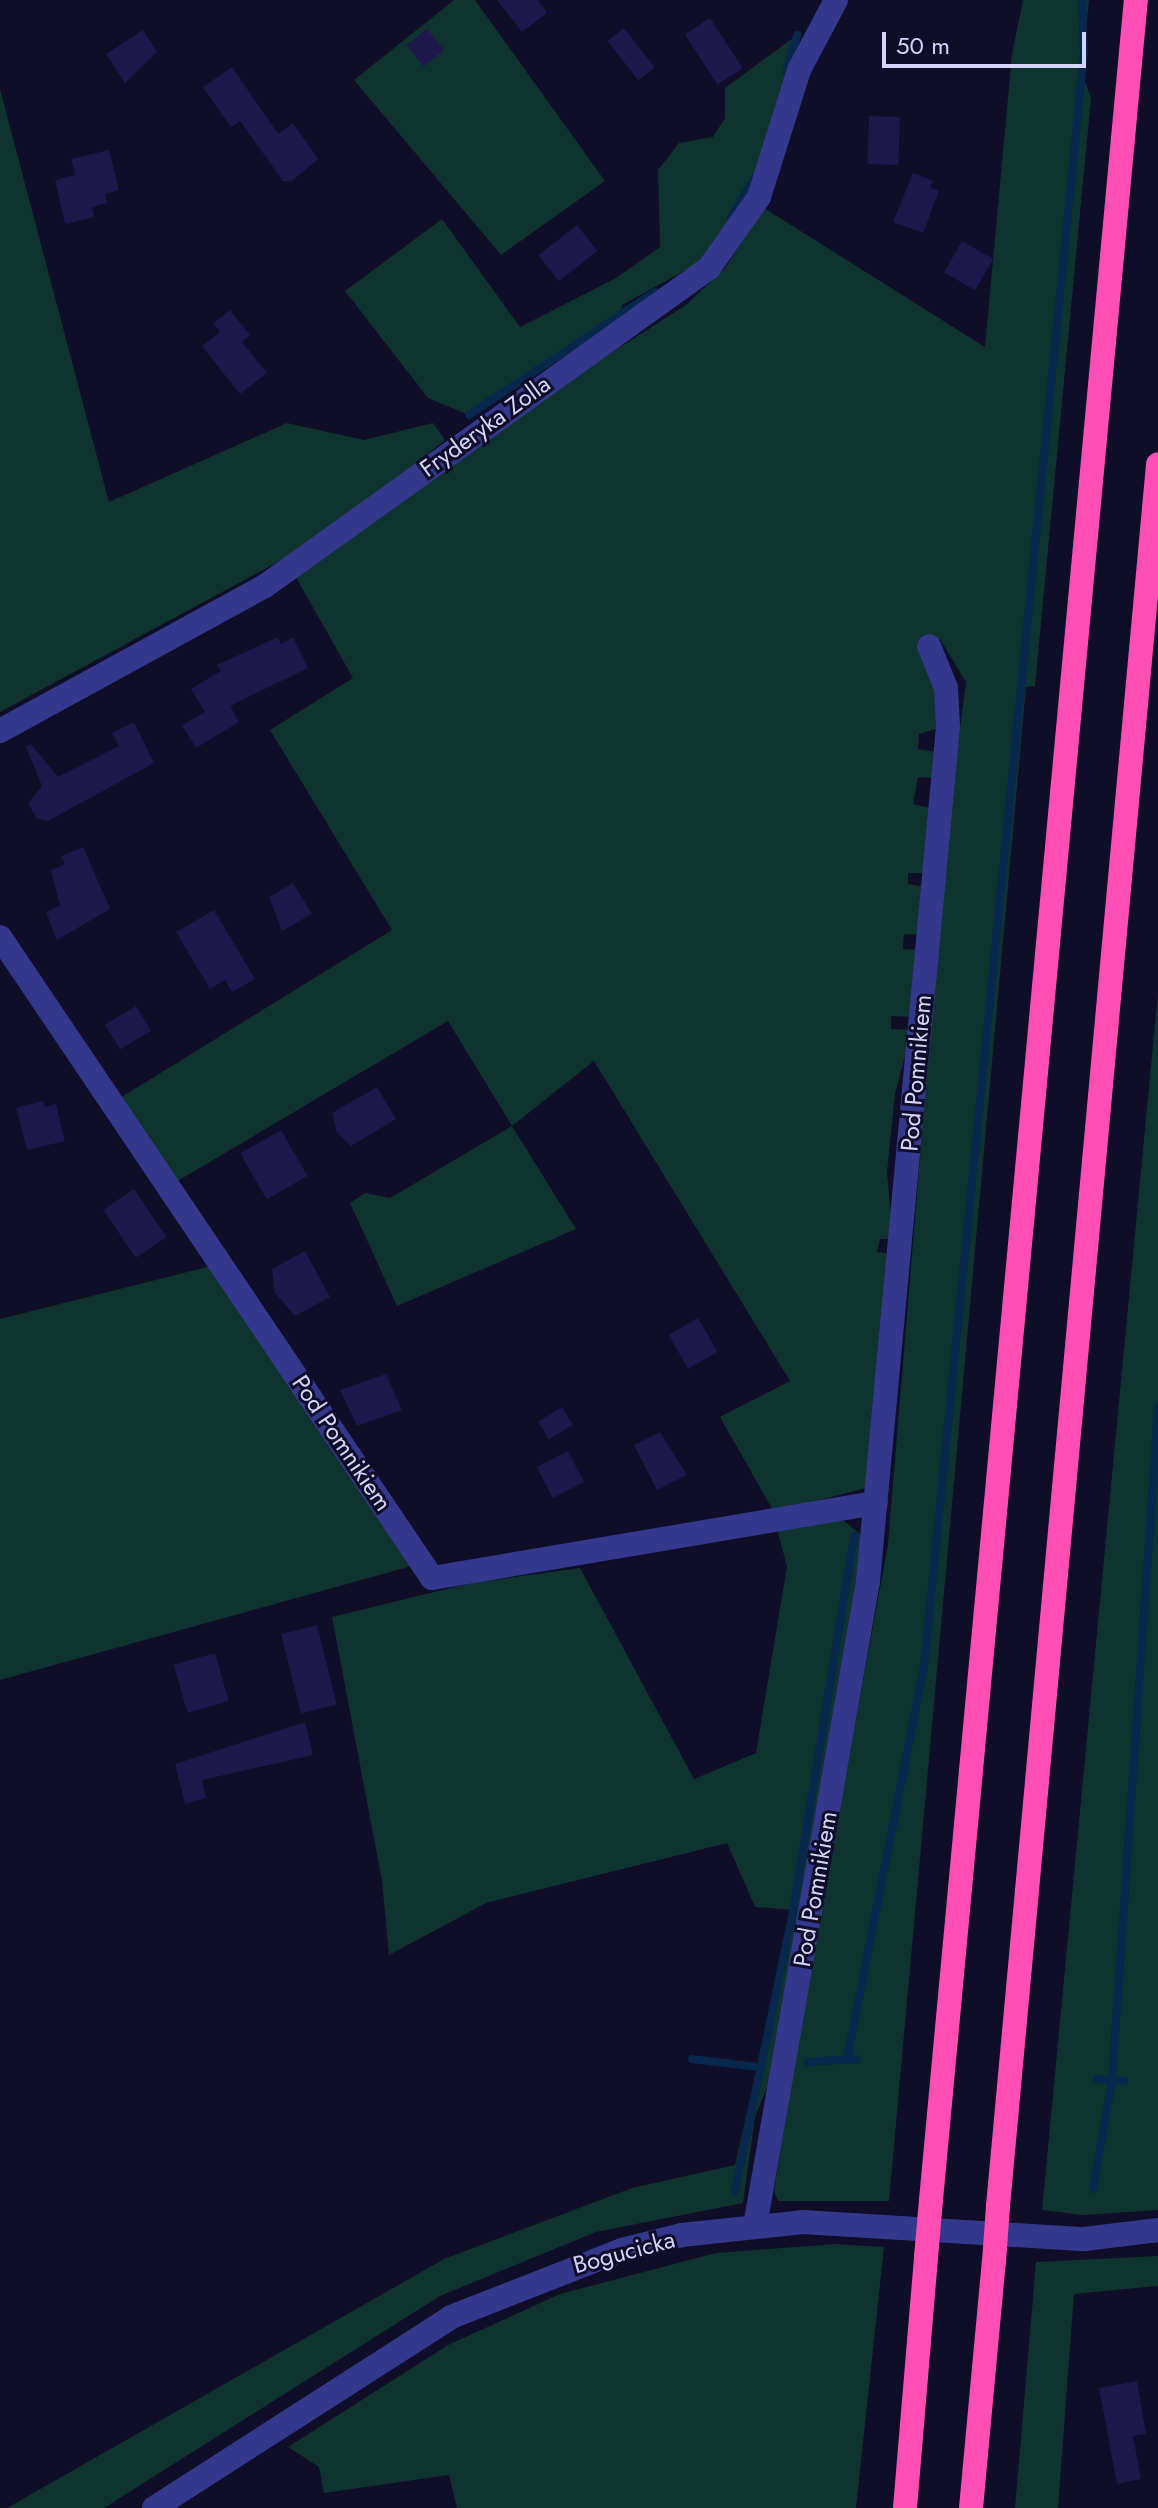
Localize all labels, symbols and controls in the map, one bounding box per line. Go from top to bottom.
scale bar [886,16,1090,66]
text: 50 m [896,28,950,63]
street label: Fryderyka Zolla [414,369,556,483]
street label: Pod Pomnikiem [895,993,937,1153]
street label: Pod Pomnikiem [286,1370,398,1516]
street label: Pod Pomnikiem [787,1809,843,1969]
street label: Bogucicka [570,2225,678,2279]

